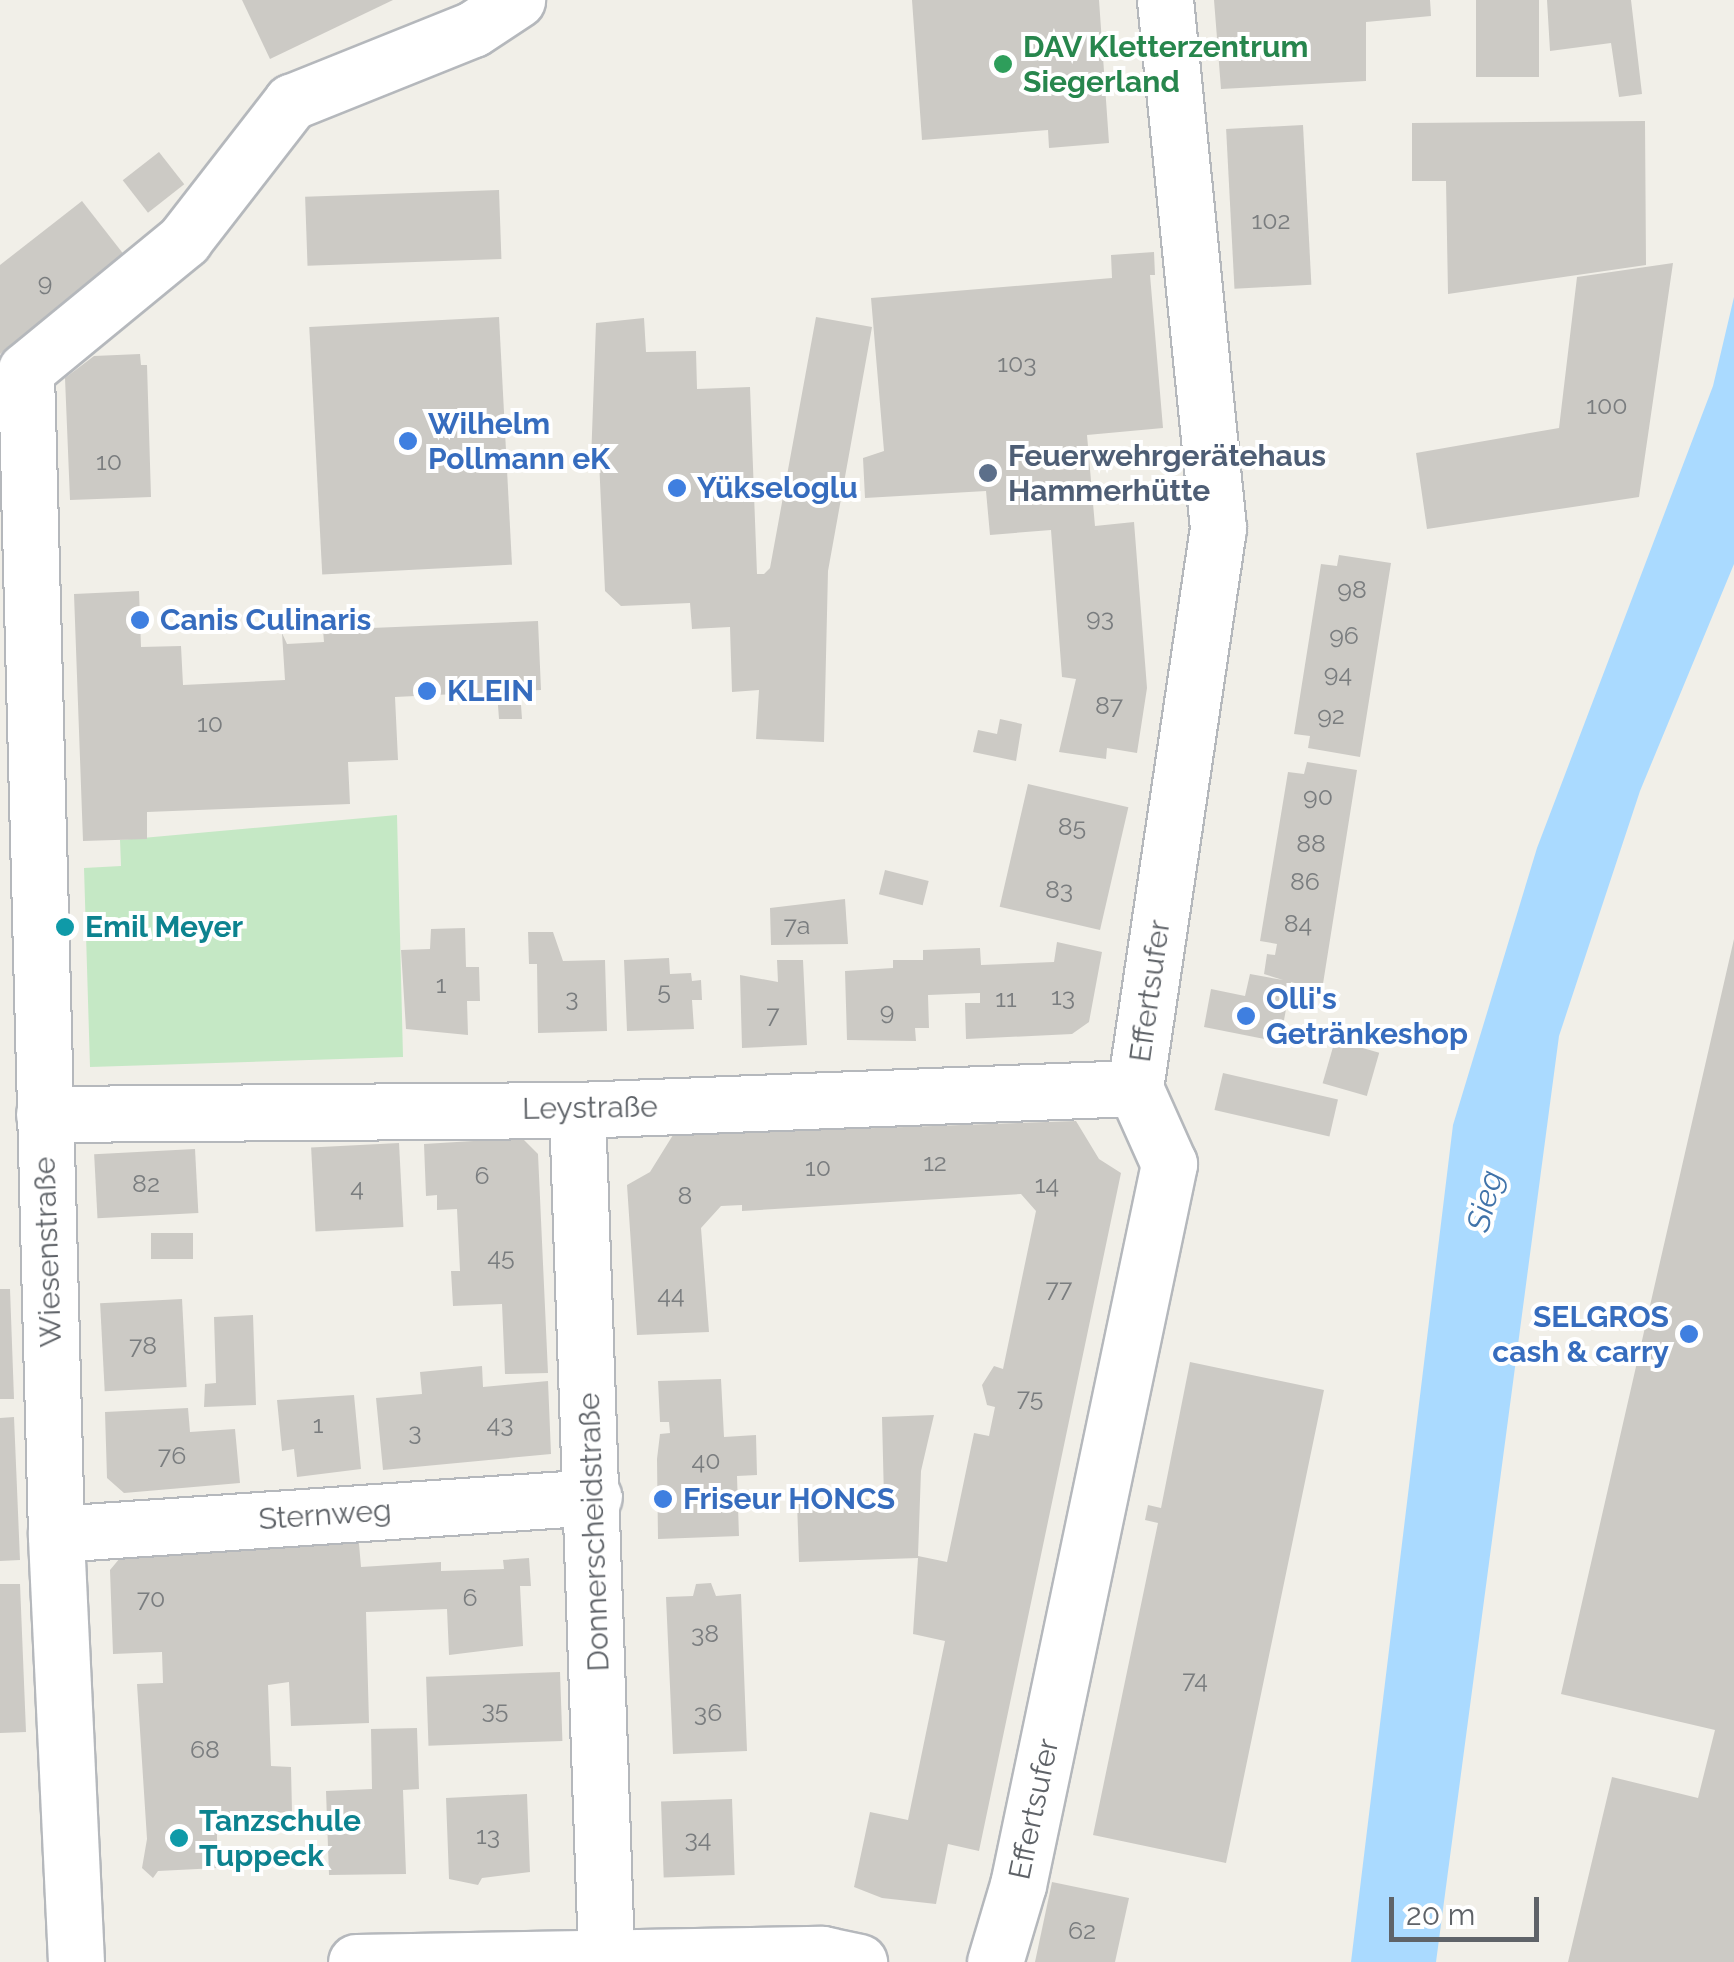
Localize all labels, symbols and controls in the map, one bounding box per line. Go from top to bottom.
place label: DAV Kletterzentrum Siegerland [1023,29,1309,100]
marker: DAV Kletterzentrum Siegerland [992,53,1014,75]
house number: 102 [1251,205,1291,235]
house number: 9 [38,267,52,297]
house number: 103 [997,348,1037,378]
house number: 100 [1586,390,1628,420]
place label: Wilhelm Pollmann eK [428,406,610,476]
marker: Wilhelm Pollmann eK [397,430,419,452]
place label: Feuerwehrgerätehaus Hammerhütte [1008,438,1326,508]
house number: 10 [96,446,122,476]
marker: Feuerwehrgerätehaus Hammerhütte [977,462,999,484]
place label: Yükseloglu [697,470,858,506]
marker: Yükseloglu [666,477,688,499]
house number: 98 [1337,574,1367,604]
place label: Canis Culinaris [160,602,371,638]
house number: 93 [1086,602,1114,632]
marker: Canis Culinaris [129,609,151,631]
house number: 96 [1329,620,1359,650]
house number: 94 [1324,658,1352,688]
place label: KLEIN [447,673,534,709]
marker: KLEIN [416,680,438,702]
house number: 87 [1095,690,1123,720]
house number: 92 [1317,700,1345,730]
house number: 10 [197,708,223,738]
house number: 90 [1303,781,1333,811]
house number: 85 [1058,811,1086,841]
house number: 88 [1296,828,1326,858]
house number: 86 [1290,866,1320,896]
house number: 83 [1045,874,1073,904]
house number: 84 [1284,908,1312,938]
place label: Emil Meyer [85,909,244,945]
house number: 7a [784,910,810,940]
marker: Emil Meyer [54,916,76,938]
street label: Effertsufer [1122,918,1178,1064]
house number: 1 [436,969,446,999]
house number: 5 [657,975,671,1005]
house number: 13 [1051,981,1075,1011]
place label: Olli's Getränkeshop [1266,981,1468,1052]
house number: 3 [565,982,579,1012]
house number: 11 [995,983,1017,1013]
house number: 9 [880,996,894,1026]
house number: 7 [766,999,780,1029]
marker: Olli's Getränkeshop [1235,1005,1257,1027]
street label: Leystraße [522,1089,658,1127]
house number: 12 [923,1147,947,1177]
house number: 10 [805,1152,831,1182]
street label: Wiesenstraße [27,1156,69,1348]
house number: 6 [474,1160,490,1190]
water label: Sieg [1459,1166,1511,1236]
house number: 82 [132,1168,160,1198]
house number: 14 [1035,1169,1059,1199]
house number: 4 [350,1172,364,1202]
house number: 8 [678,1180,692,1210]
house number: 45 [487,1241,515,1271]
house number: 77 [1046,1273,1072,1303]
house number: 44 [657,1279,685,1309]
place label: SELGROS cash & carry [1492,1299,1669,1370]
marker: SELGROS cash & carry [1678,1323,1700,1345]
house number: 78 [129,1330,157,1360]
house number: 75 [1017,1382,1043,1412]
street label: Donnerscheidstraße [571,1392,617,1672]
house number: 43 [487,1408,513,1438]
house number: 1 [313,1409,323,1439]
house number: 3 [408,1416,422,1446]
house number: 76 [158,1440,186,1470]
house number: 40 [692,1445,720,1475]
place label: Friseur HONCS [683,1481,896,1517]
marker: Friseur HONCS [652,1488,674,1510]
street label: Sternweg [257,1492,393,1538]
house number: 6 [462,1582,478,1612]
house number: 70 [137,1583,165,1613]
house number: 38 [691,1618,719,1648]
house number: 74 [1182,1664,1208,1694]
house number: 35 [482,1694,508,1724]
house number: 36 [694,1697,722,1727]
house number: 68 [190,1734,220,1764]
street label: Effertsufer [1002,1735,1066,1883]
place label: Tanzschule Tuppeck [199,1803,361,1874]
house number: 13 [476,1820,500,1850]
house number: 34 [685,1823,711,1853]
marker: Tanzschule Tuppeck [168,1827,190,1849]
scale bar [1394,1877,1544,1939]
text: 20 m [1406,1897,1475,1932]
house number: 62 [1068,1915,1096,1945]

